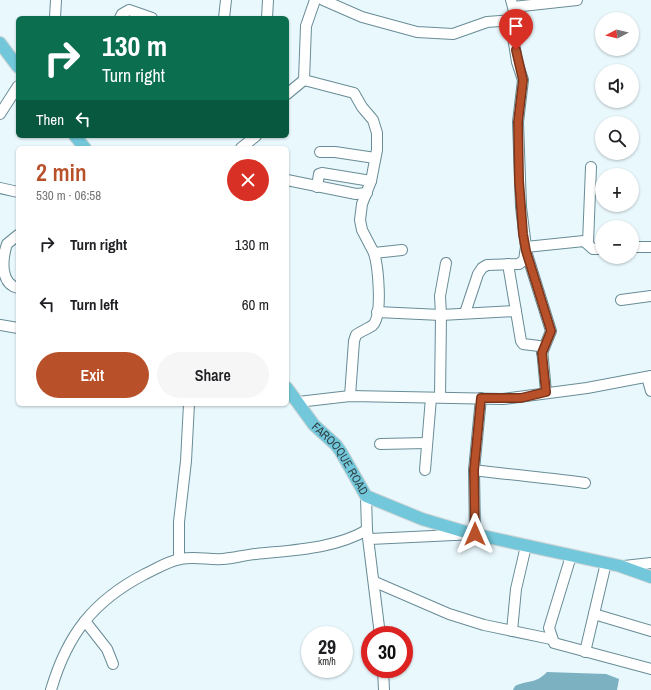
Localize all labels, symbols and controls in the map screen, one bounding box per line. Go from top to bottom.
pin [499,9,533,50]
north arrow [595,12,639,56]
map controls [595,12,639,264]
icon: arrive [505,15,527,37]
text: 130 m [102,27,167,65]
icon: right [36,32,88,84]
text: Turn right [102,63,165,88]
button: sound [595,64,639,108]
icon: left [72,108,94,130]
text: Then [36,109,64,130]
button: search [595,116,639,160]
text: 2 min [36,156,87,188]
button: close [227,159,269,201]
button: + [595,168,639,212]
text: 530 m · 06:58 [36,187,101,204]
button: − [595,220,639,264]
icon: right [36,233,58,255]
text: Turn right [70,234,127,255]
text: 130 m [235,234,269,255]
icon: left [36,293,58,315]
text: Turn left [70,294,118,315]
text: 60 m [242,294,269,315]
button: Exit [36,352,149,398]
button: Share [157,352,269,398]
street label: FAROOQUE ROAD [308,419,372,498]
position arrow [454,513,496,555]
speed limit sign: 30 [361,626,413,678]
text: 29 [318,633,336,660]
text: km/h [318,655,336,668]

